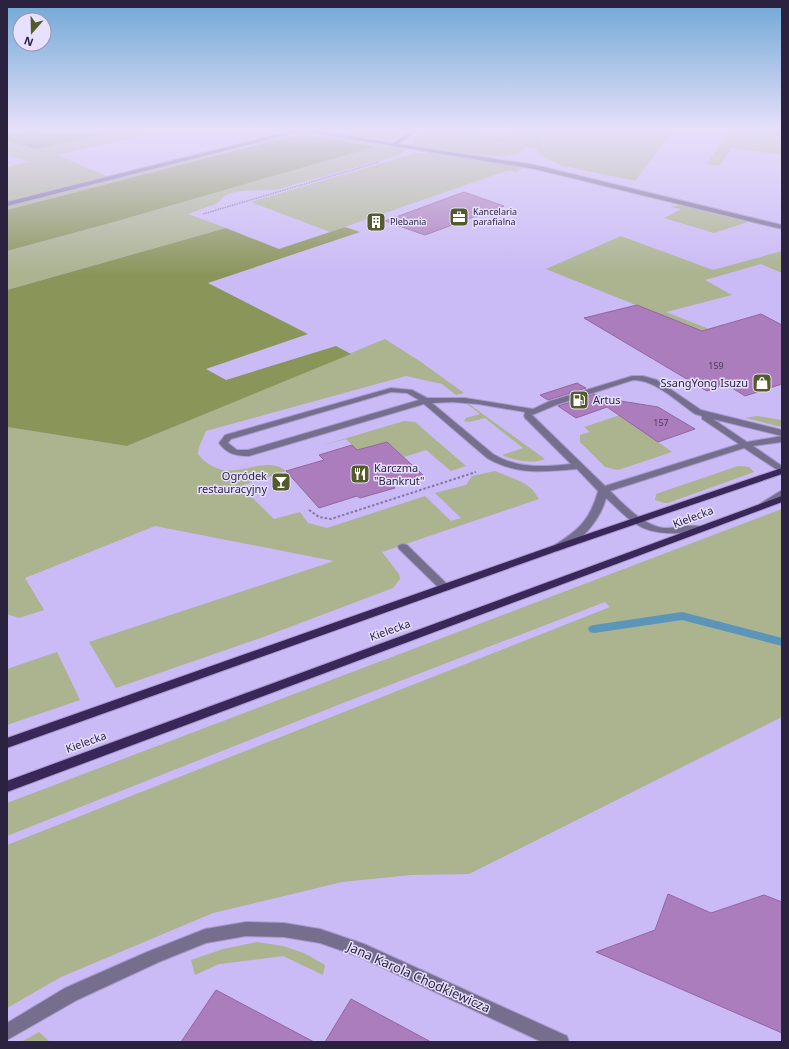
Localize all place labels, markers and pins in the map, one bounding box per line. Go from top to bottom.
place label: Kancelaria parafialna [473,205,517,228]
office icon: Kancelaria parafialna [448,206,470,228]
building icon: Plebania [365,211,387,233]
place label: Plebania [390,215,426,228]
shop icon: SsangYong Isuzu [751,372,773,394]
place label: SsangYong Isuzu [660,375,748,390]
fuel station icon: Artus [568,389,590,411]
place label: Artus [593,392,621,407]
place label: Karczma "Bankrut" [374,460,425,488]
restaurant icon: Karczma "Bankrut" [349,463,371,485]
place label: Ogródek restauracyjny [198,468,267,496]
bar icon: Ogródek restauracyjny [270,471,292,493]

